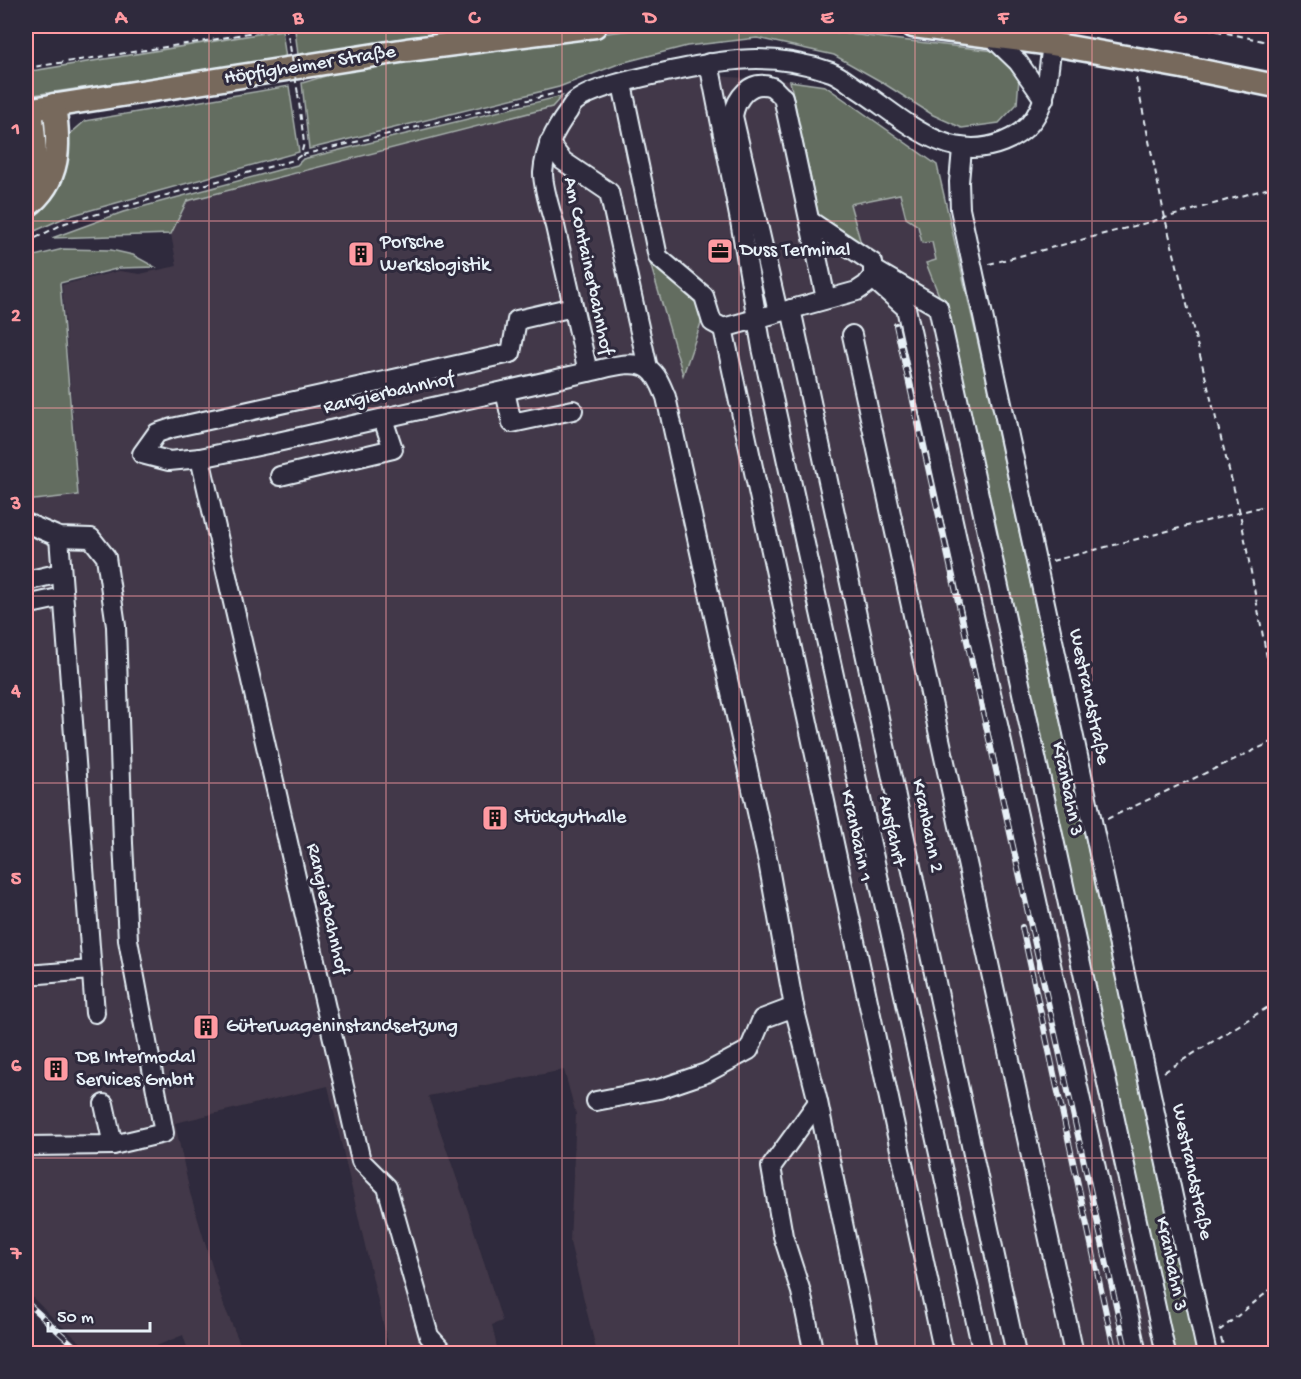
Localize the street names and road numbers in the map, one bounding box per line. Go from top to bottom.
street label: Höpfigheimer Straße [223,41,398,91]
street label: Am Containerbahnhof [557,175,617,359]
street label: Rangierbahnhof [321,367,458,420]
street label: Westrandstraße [1062,627,1114,768]
street label: Kranbahn 3 [1045,740,1087,838]
street label: Kranbahn 2 [905,777,947,875]
street label: Kranbahn 1 [834,788,876,884]
street label: Ausfahrt [872,794,910,870]
street label: Rangierbahnhof [300,841,353,978]
street label: Westrandstraße [1165,1102,1217,1243]
street label: Kranbahn 3 [1149,1215,1191,1313]

